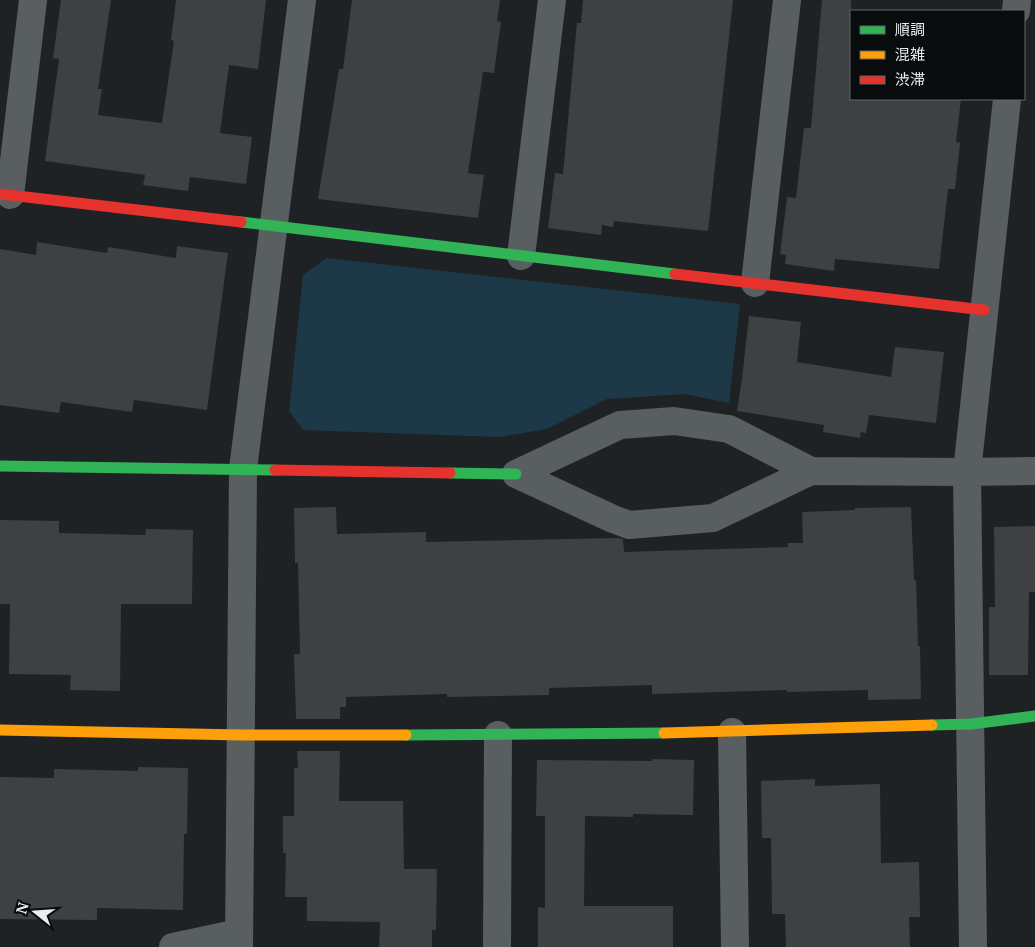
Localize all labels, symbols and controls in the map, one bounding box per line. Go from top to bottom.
legend [850,10,1025,100]
text: 順調 [895,20,925,39]
text: 混雑 [895,45,925,64]
text: 渋滞 [895,70,925,89]
north arrow [10,887,60,937]
text: N [12,900,33,916]

